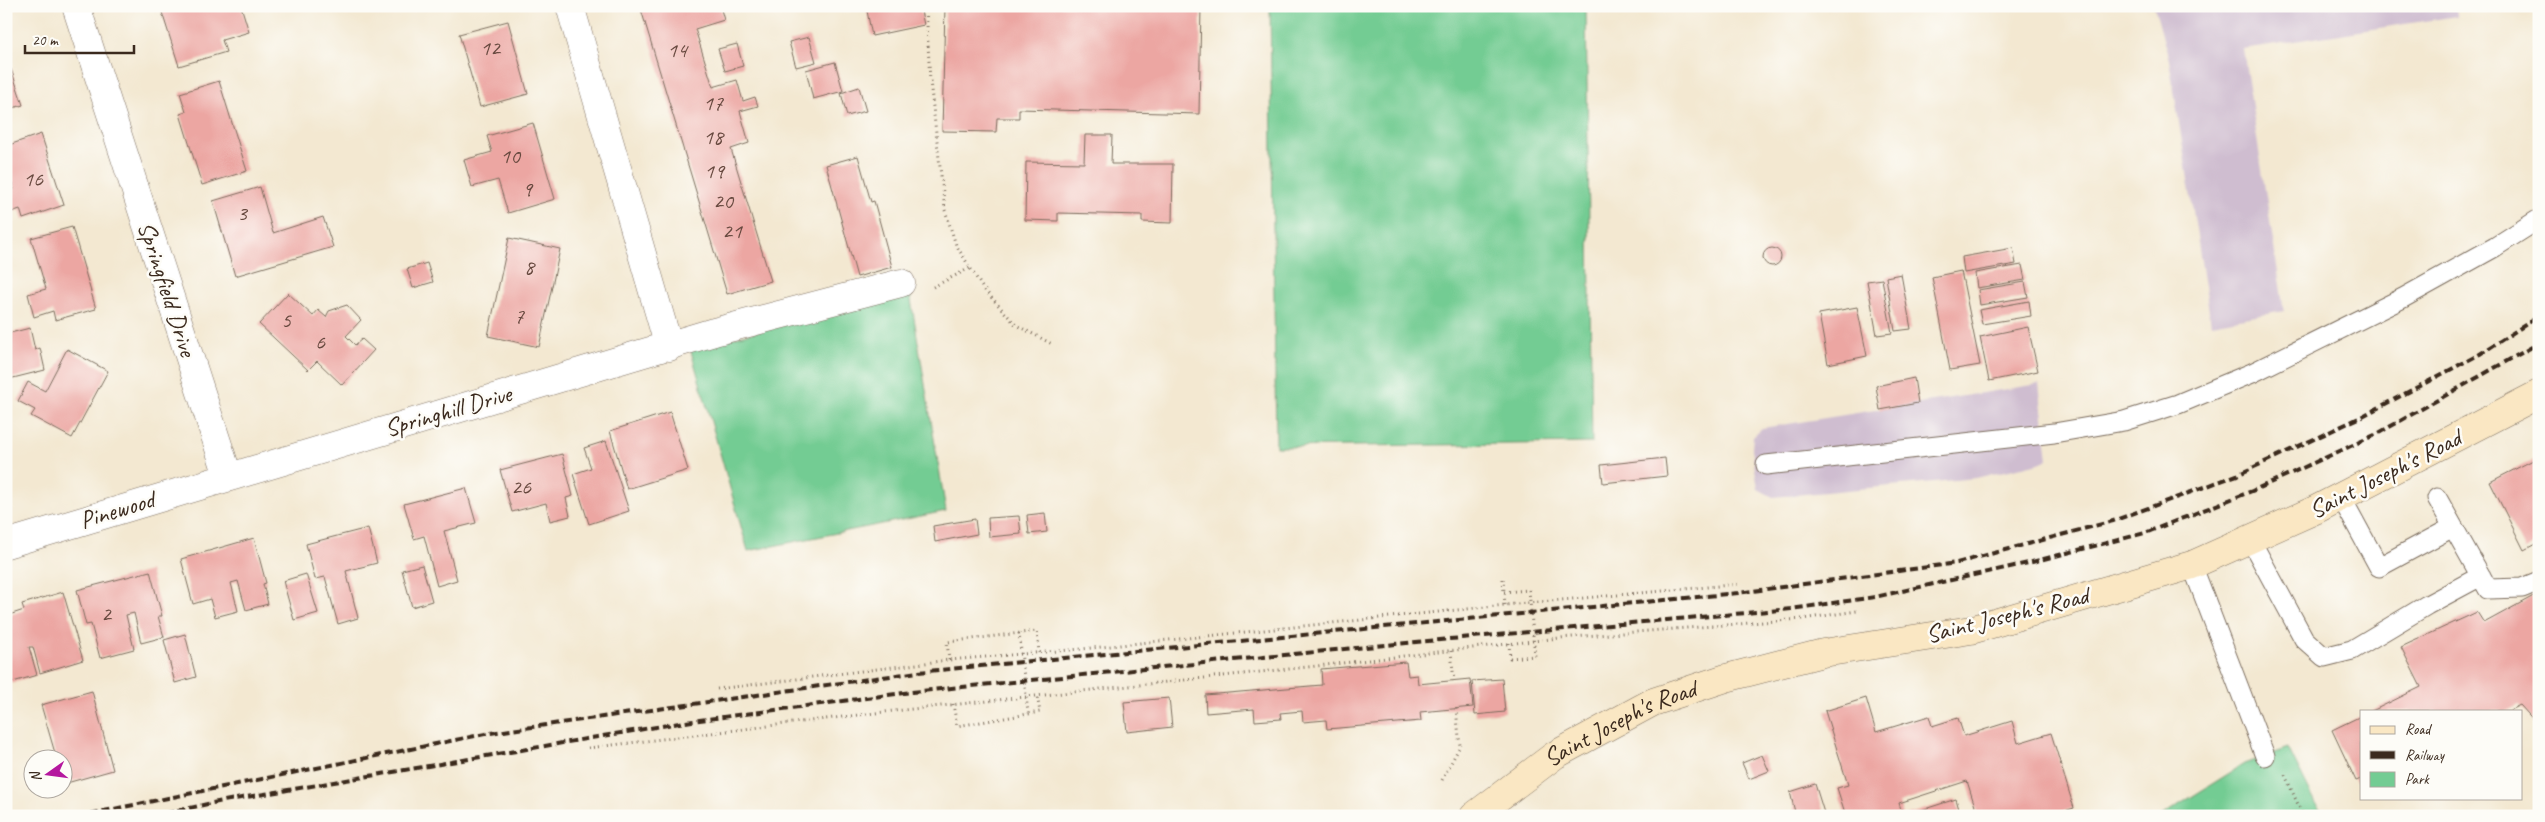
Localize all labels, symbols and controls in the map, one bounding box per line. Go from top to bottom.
scale bar [25,22,134,54]
text: 20 m [32,31,59,50]
house number: 12 [480,34,502,62]
house number: 14 [667,36,689,64]
house number: 17 [703,89,724,117]
house number: 18 [703,123,725,151]
house number: 10 [500,142,522,170]
house number: 19 [704,157,726,185]
house number: 16 [23,165,44,193]
house number: 9 [522,175,534,203]
house number: 20 [713,187,735,215]
house number: 3 [237,199,249,227]
house number: 21 [722,217,743,245]
street label: Springfield Drive [130,218,204,362]
house number: 8 [524,253,536,281]
house number: 7 [514,302,525,330]
house number: 5 [281,306,292,334]
house number: 6 [315,328,326,356]
street label: Springhill Drive [381,377,517,444]
street label: Saint Joseph's Road [2304,420,2470,526]
house number: 26 [511,473,532,501]
street label: Pinewood [76,483,161,536]
street label: Saint Joseph's Road [1922,578,2096,651]
house number: 2 [101,600,113,628]
street label: Saint Joseph's Road [1537,672,1704,774]
legend [2360,710,2522,800]
text: Road [2405,720,2432,739]
text: Railway [2405,746,2446,765]
north arrow [22,750,72,800]
text: N [26,769,45,783]
text: Park [2405,770,2430,789]

